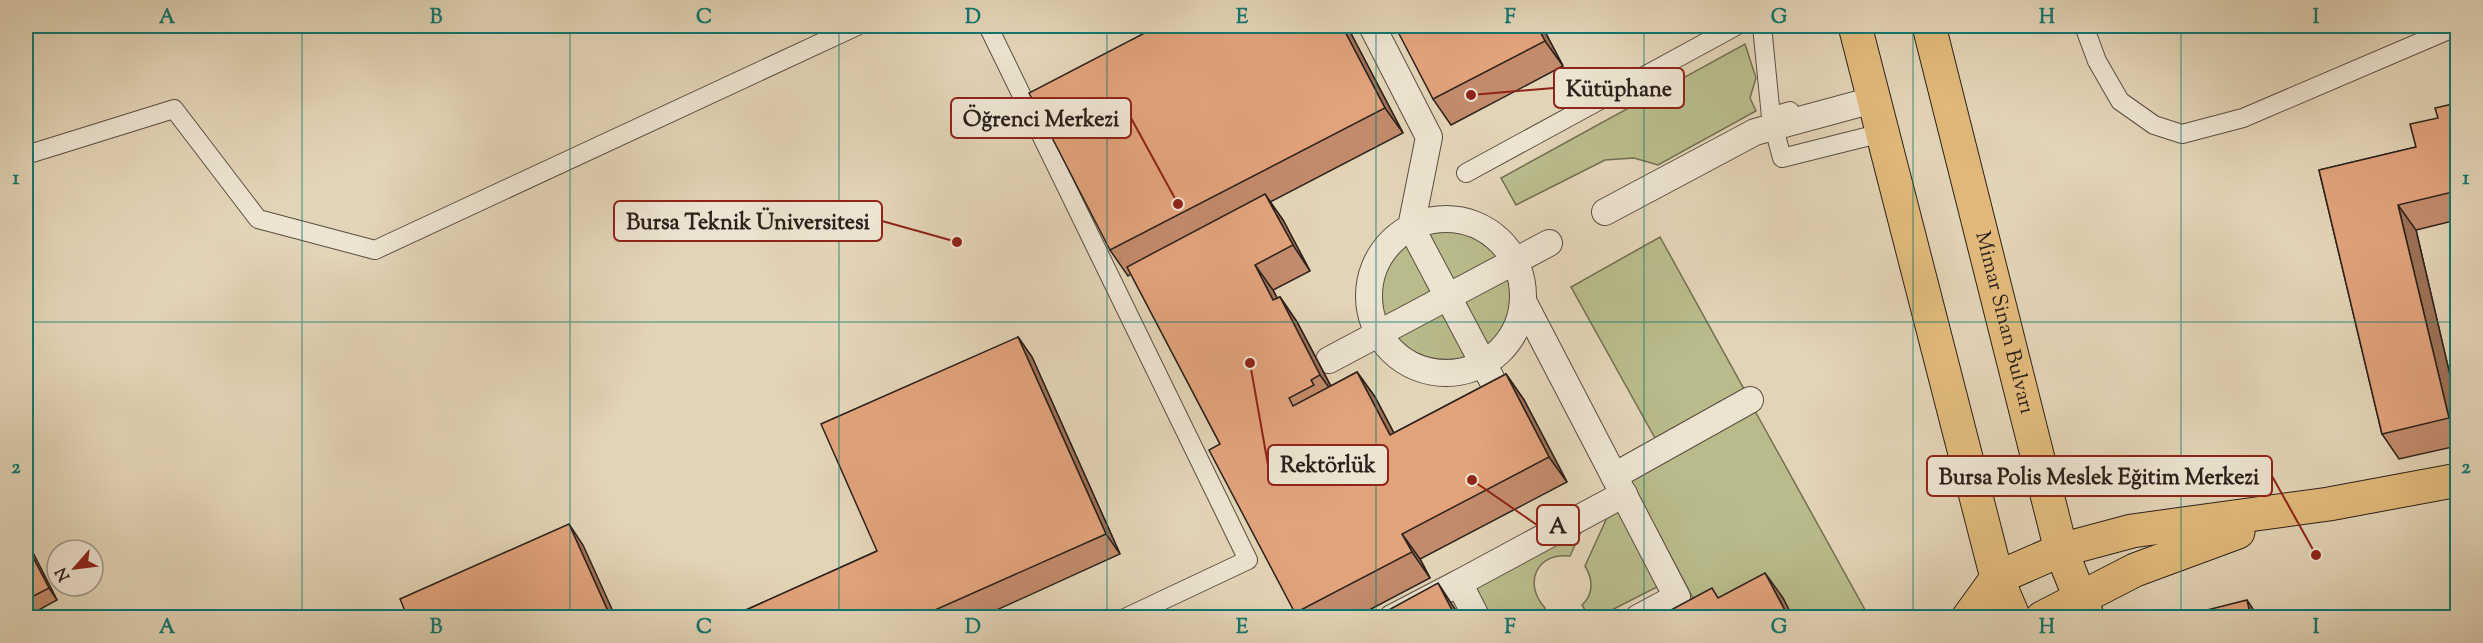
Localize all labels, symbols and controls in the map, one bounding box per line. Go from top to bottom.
text: A [159,4,176,33]
text: B [430,4,443,33]
text: C [696,4,712,33]
text: D [965,4,981,33]
text: E [1236,4,1249,33]
text: F [1504,4,1516,33]
text: G [1771,4,1788,33]
text: H [2039,4,2055,33]
text: I [2313,4,2320,33]
callout: Kütüphane [1554,68,1684,108]
text: Kütüphane [1566,75,1672,107]
callout: Öğrenci Merkezi [951,98,1131,138]
text: Öğrenci Merkezi [963,104,1120,137]
text: 1 [13,165,20,194]
text: 1 [2463,165,2470,194]
callout: Bursa Teknik Üniversitesi [614,201,882,241]
text: Bursa Teknik Üniversitesi [626,207,871,240]
street label: Mimar Sinan Bulvarı [1966,228,2041,417]
callout: Rektörlük [1268,445,1388,485]
text: Rektörlük [1280,451,1376,483]
text: 2 [11,454,21,483]
text: 2 [2461,454,2471,483]
callout: Bursa Polis Meslek Eğitim Merkezi [1927,456,2272,496]
text: Bursa Polis Meslek Eğitim Merkezi [1939,463,2260,495]
callout: A [1537,505,1579,545]
text: A [1549,512,1567,544]
north arrow [45,538,105,598]
text: N [51,563,77,585]
text: A [159,614,176,643]
text: B [430,614,443,643]
text: C [696,614,712,643]
text: D [965,614,981,643]
text: E [1236,614,1249,643]
text: F [1504,614,1516,643]
text: G [1771,614,1788,643]
text: H [2039,614,2055,643]
text: I [2313,614,2320,643]

